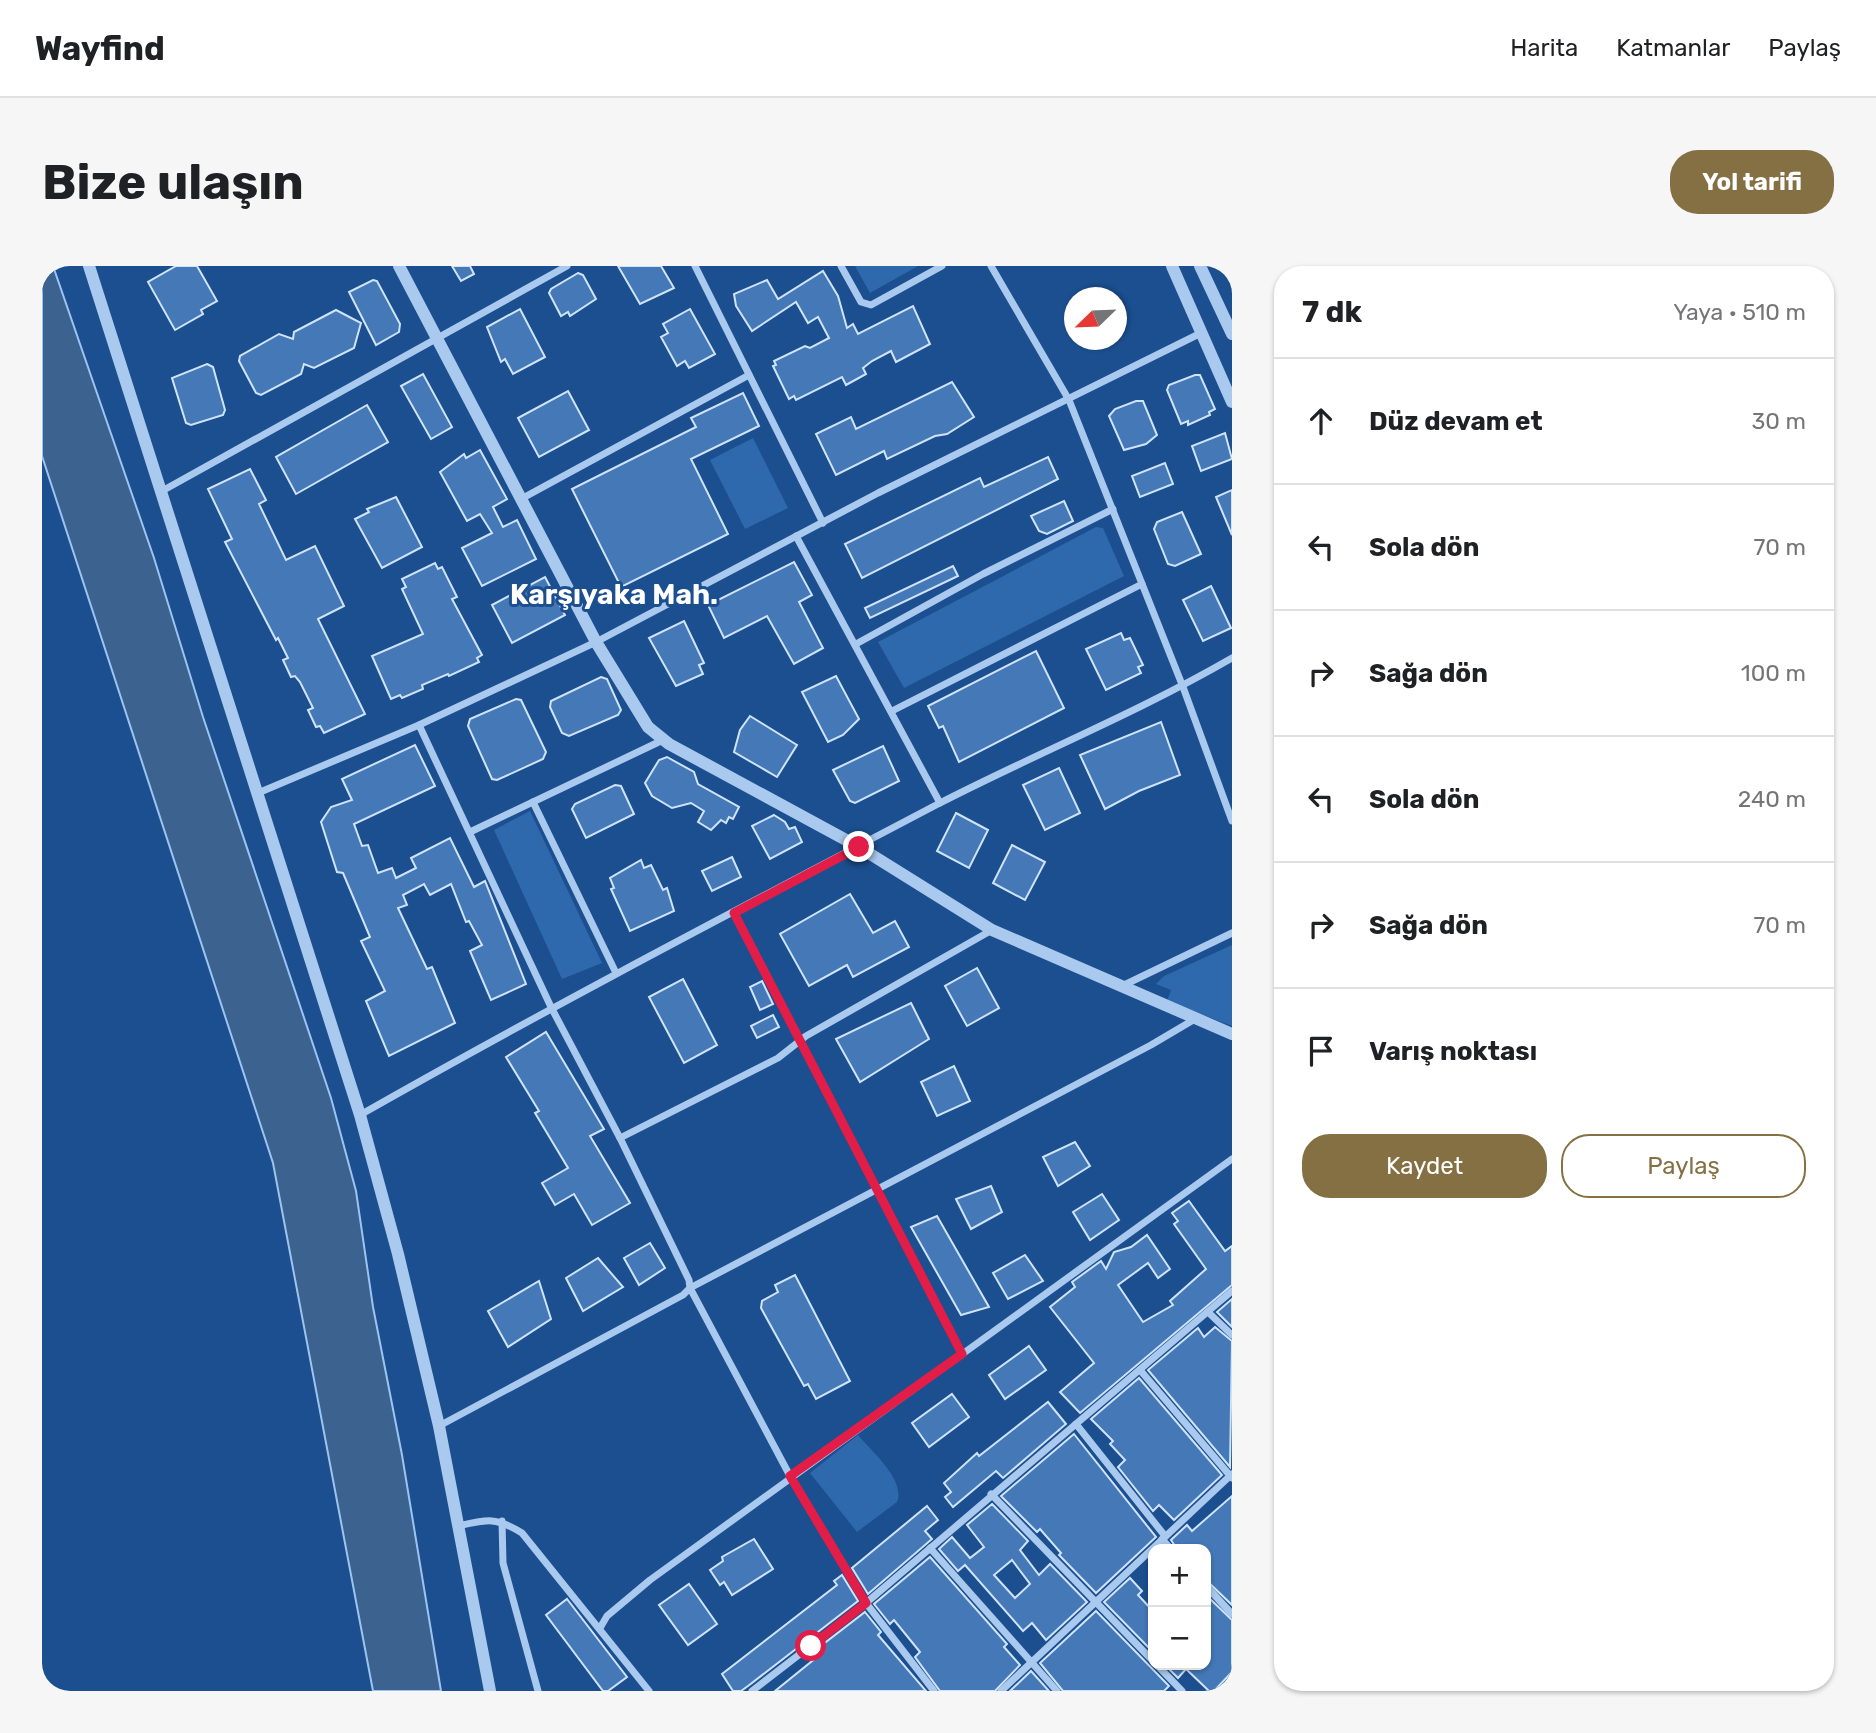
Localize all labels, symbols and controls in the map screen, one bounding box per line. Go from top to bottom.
text: Wayfind [35,29,165,68]
text: Harita [1510,34,1578,62]
text: Katmanlar [1616,34,1730,62]
text: Paylaş [1768,34,1841,62]
button: Yol tarifi [1670,150,1834,214]
text: Bize ulaşın [42,153,304,211]
north arrow [1064,287,1127,350]
text: 7 dk [1302,294,1362,330]
text: Yaya · 510 m [1673,298,1806,326]
icon: ahead [1302,402,1340,440]
text: Düz devam et [1369,406,1543,437]
text: 30 m [1751,407,1806,435]
icon: left [1302,528,1340,566]
text: Sola dön [1369,532,1479,563]
text: 70 m [1754,533,1806,561]
district label: Karşıyaka Mah. [510,578,718,611]
icon: right [1302,654,1340,692]
text: Sağa dön [1369,658,1488,689]
text: 100 m [1741,659,1806,687]
icon: left [1302,780,1340,818]
text: Sola dön [1369,784,1479,815]
text: 240 m [1738,785,1806,813]
route end [843,831,874,862]
icon: right [1302,906,1340,944]
text: Sağa dön [1369,910,1488,941]
text: 70 m [1754,911,1806,939]
icon: arrive [1302,1032,1340,1070]
text: Varış noktası [1369,1036,1537,1067]
button: Kaydet [1302,1134,1547,1198]
button: Paylaş [1561,1134,1806,1198]
map controls [1148,1544,1211,1670]
button: + [1148,1544,1211,1607]
button: − [1148,1607,1211,1670]
route start [795,1630,826,1661]

